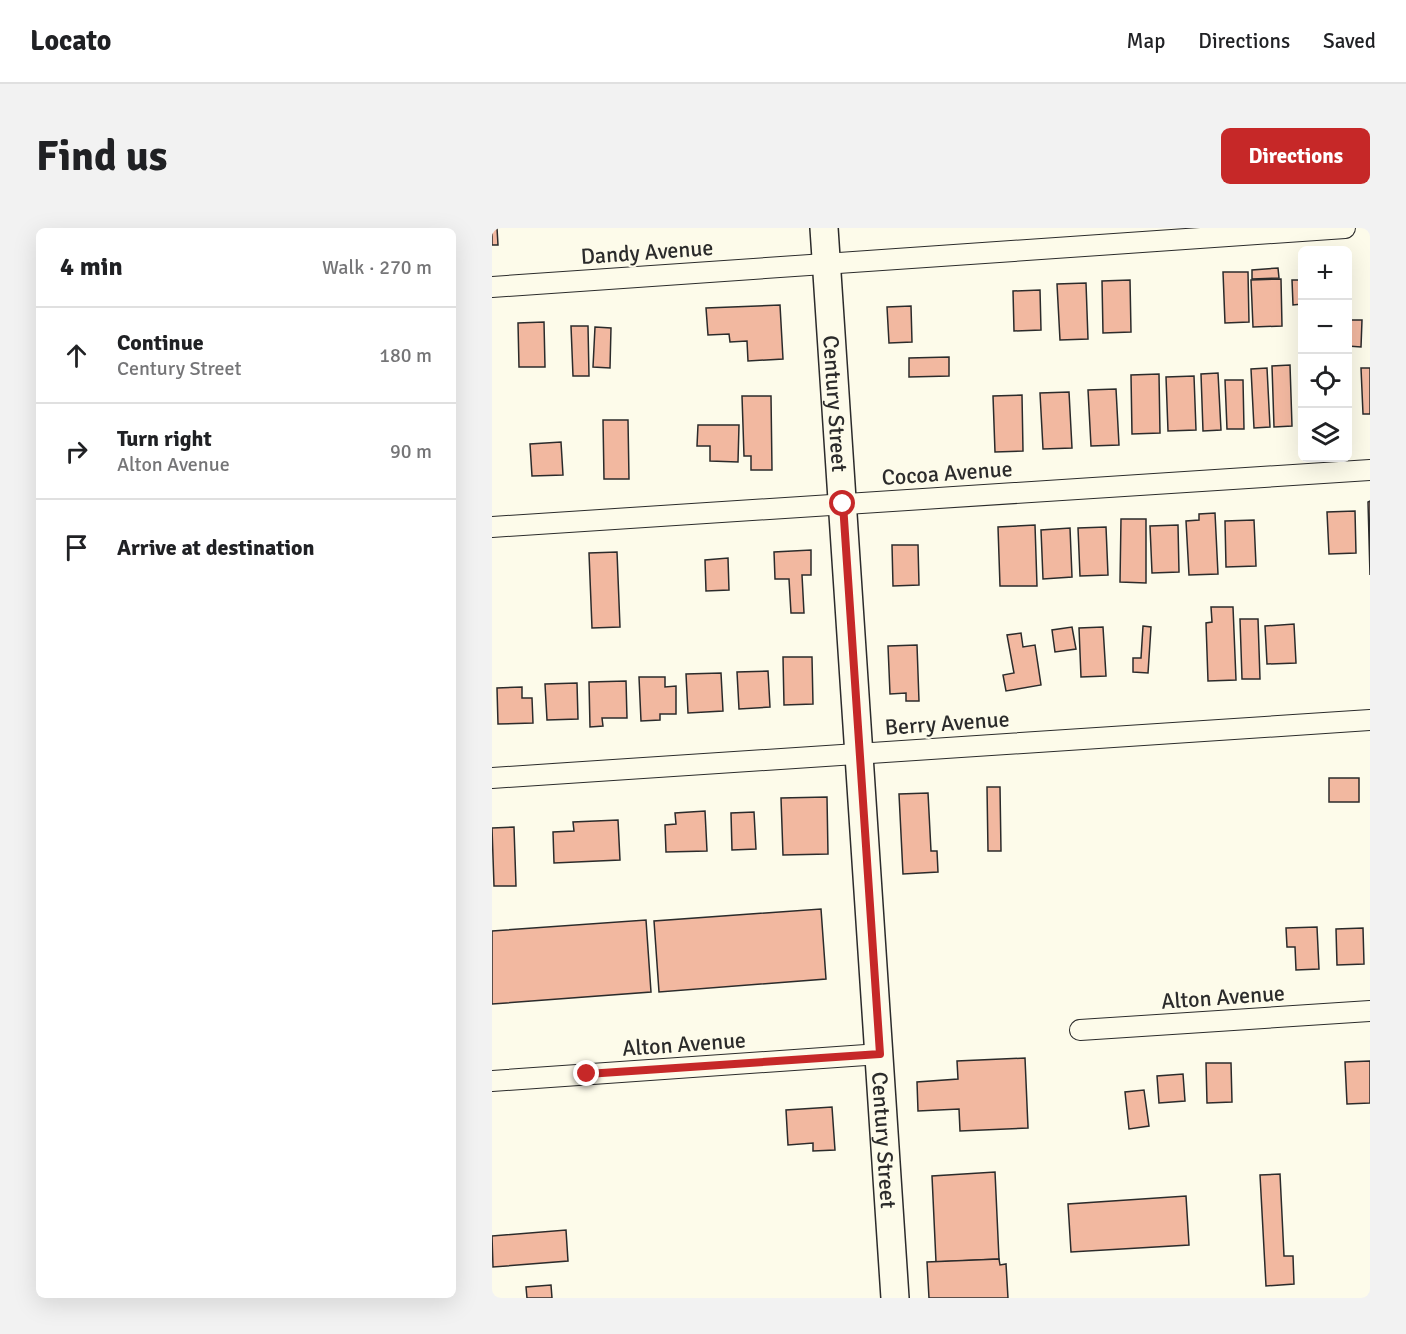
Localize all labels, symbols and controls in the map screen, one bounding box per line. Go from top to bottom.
text: Locato [30,24,111,58]
text: Map [1127,28,1165,54]
text: Directions [1198,28,1290,54]
text: Saved [1323,28,1376,54]
button: Directions [1221,128,1370,184]
text: Find us [36,131,167,182]
street label: Dandy Avenue [580,234,714,270]
map controls [1298,246,1352,462]
button: + [1298,246,1352,300]
text: 4 min [60,251,123,283]
text: Walk · 270 m [322,255,432,280]
button: − [1298,300,1352,354]
text: Continue [117,329,204,356]
street label: Century Street [818,334,854,473]
icon: ahead [60,339,93,372]
text: 180 m [379,343,432,368]
button: locate [1298,354,1352,408]
text: Century Street [117,356,242,381]
button: layers [1298,408,1352,462]
text: Turn right [117,425,212,452]
icon: right [60,435,93,468]
text: 90 m [390,439,432,464]
text: Alton Avenue [117,452,230,477]
street label: Cocoa Avenue [881,455,1013,491]
route start [829,490,855,516]
icon: arrive [60,531,93,564]
text: Arrive at destination [117,534,314,561]
street label: Berry Avenue [884,705,1010,741]
street label: Alton Avenue [1160,979,1286,1015]
street label: Alton Avenue [621,1026,747,1062]
route end [573,1060,599,1086]
street label: Century Street [867,1071,903,1210]

